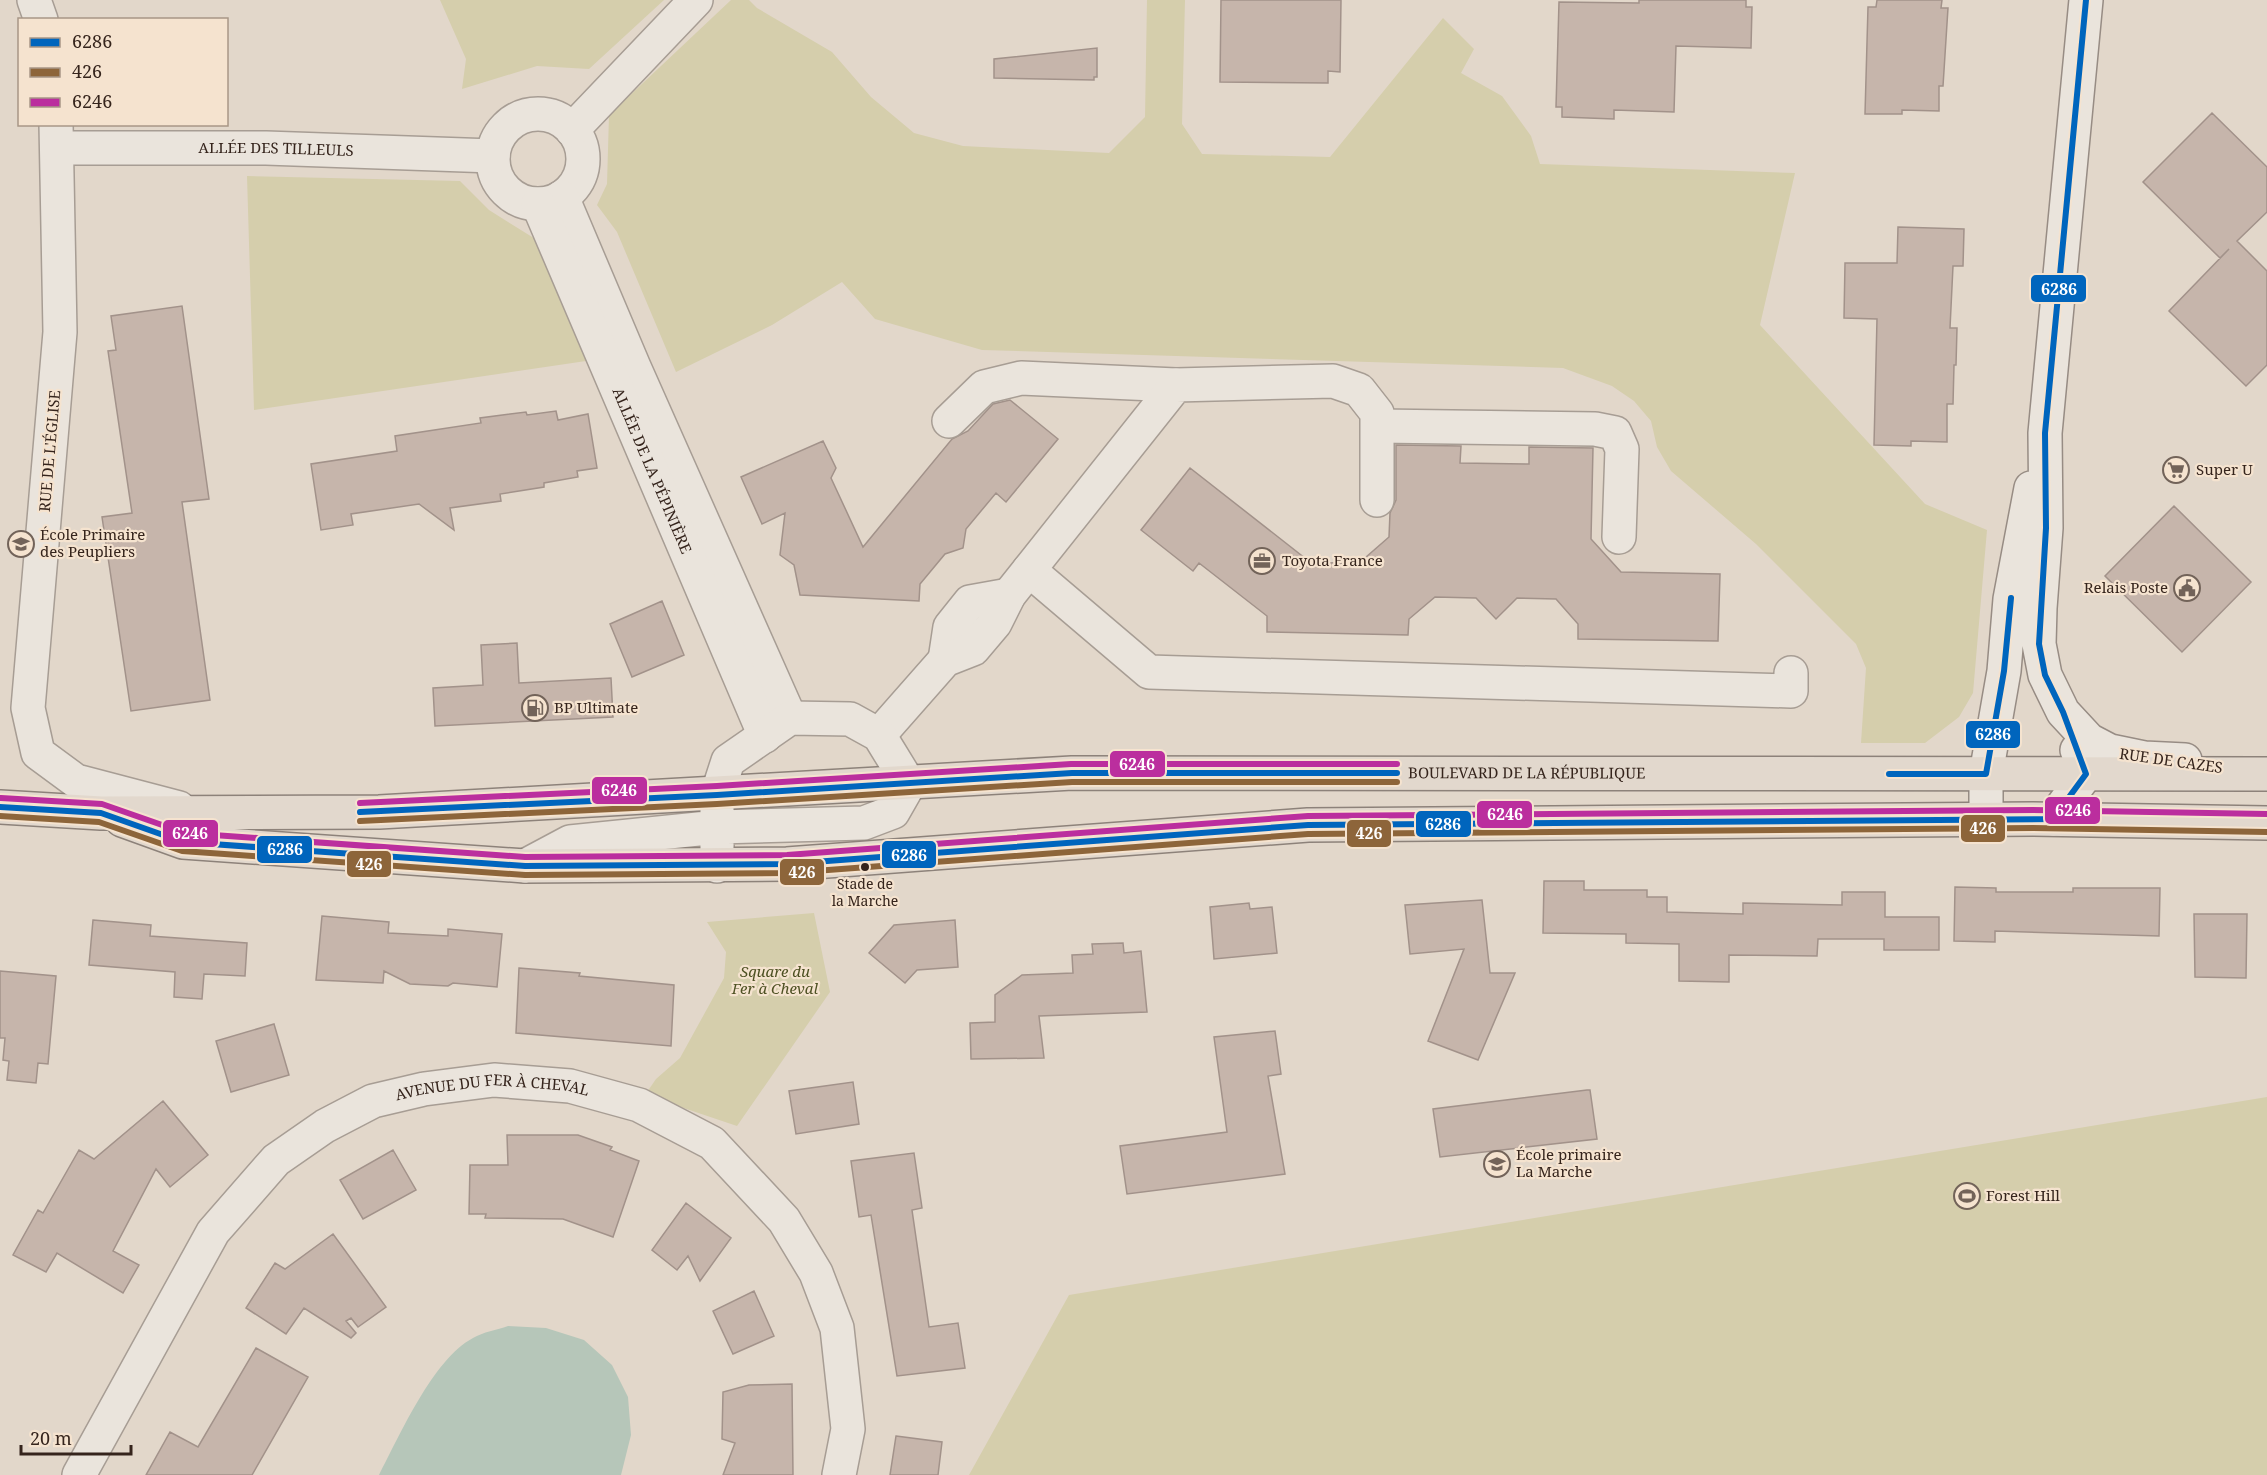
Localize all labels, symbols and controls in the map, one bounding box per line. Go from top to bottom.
legend [18,18,228,126]
text: 6286 [72,29,112,53]
text: 426 [72,59,102,83]
text: 6246 [72,89,112,113]
street label: ALLÉE DES TILLEULS [198,137,354,160]
line badge: 6286 [2030,274,2087,303]
text: 6286 [2041,278,2077,300]
street label: ALLÉE DE LA PÉPINIÈRE [609,384,697,556]
street label: RUE DE L'ÉGLISE [34,389,64,513]
supermarket icon: Super U [2161,455,2191,485]
place label: Super U [2196,459,2253,479]
place label: École Primaire des Peupliers [40,524,145,561]
school or university icon: École Primaire des Peupliers [6,529,36,559]
office icon: Toyota France [1247,546,1277,576]
place label: Toyota France [1282,550,1383,570]
public building icon: Relais Poste [2172,573,2202,603]
place label: Relais Poste [2084,577,2168,597]
fuel station icon: BP Ultimate [520,693,550,723]
place label: BP Ultimate [554,697,638,717]
line badge: 6286 [1965,720,2021,749]
text: 6286 [1975,723,2011,745]
street label: RUE DE CAZES [2118,743,2224,777]
line badge: 6246 [1109,750,1166,778]
text: 6246 [1119,753,1155,775]
street label: BOULEVARD DE LA RÉPUBLIQUE [1408,762,1645,782]
line badge: 6246 [591,776,648,805]
text: 6246 [601,779,637,801]
line badge: 6246 [2044,796,2101,825]
text: 6246 [2055,799,2091,821]
line badge: 6246 [1476,800,1533,829]
text: 6246 [1487,803,1523,825]
line badge: 6286 [1415,810,1472,838]
text: 6286 [1425,813,1461,835]
line badge: 426 [1960,814,2006,843]
text: 426 [1969,817,1997,839]
line badge: 6246 [162,819,219,848]
line badge: 426 [1346,819,1392,848]
text: 6246 [172,822,208,844]
text: 426 [1355,822,1383,844]
line badge: 6286 [256,835,313,864]
text: 6286 [267,838,303,860]
line badge: 6286 [881,840,937,869]
text: 6286 [891,844,927,866]
line badge: 426 [346,850,392,878]
text: 426 [355,853,383,875]
line badge: 426 [779,858,825,886]
text: 426 [788,861,816,883]
marker: Stade de la Marche [859,861,871,873]
place label: Stade de la Marche [832,874,898,910]
park label: Square du Fer à Cheval [731,961,819,998]
street label: AVENUE DU FER À CHEVAL [393,1069,592,1104]
place label: École primaire La Marche [1516,1144,1622,1181]
school or university icon: École primaire La Marche [1482,1149,1512,1179]
sports icon: Forest Hill [1952,1181,1982,1211]
place label: Forest Hill [1986,1185,2060,1205]
scale bar [21,1418,130,1456]
text: 20 m [30,1426,72,1450]

